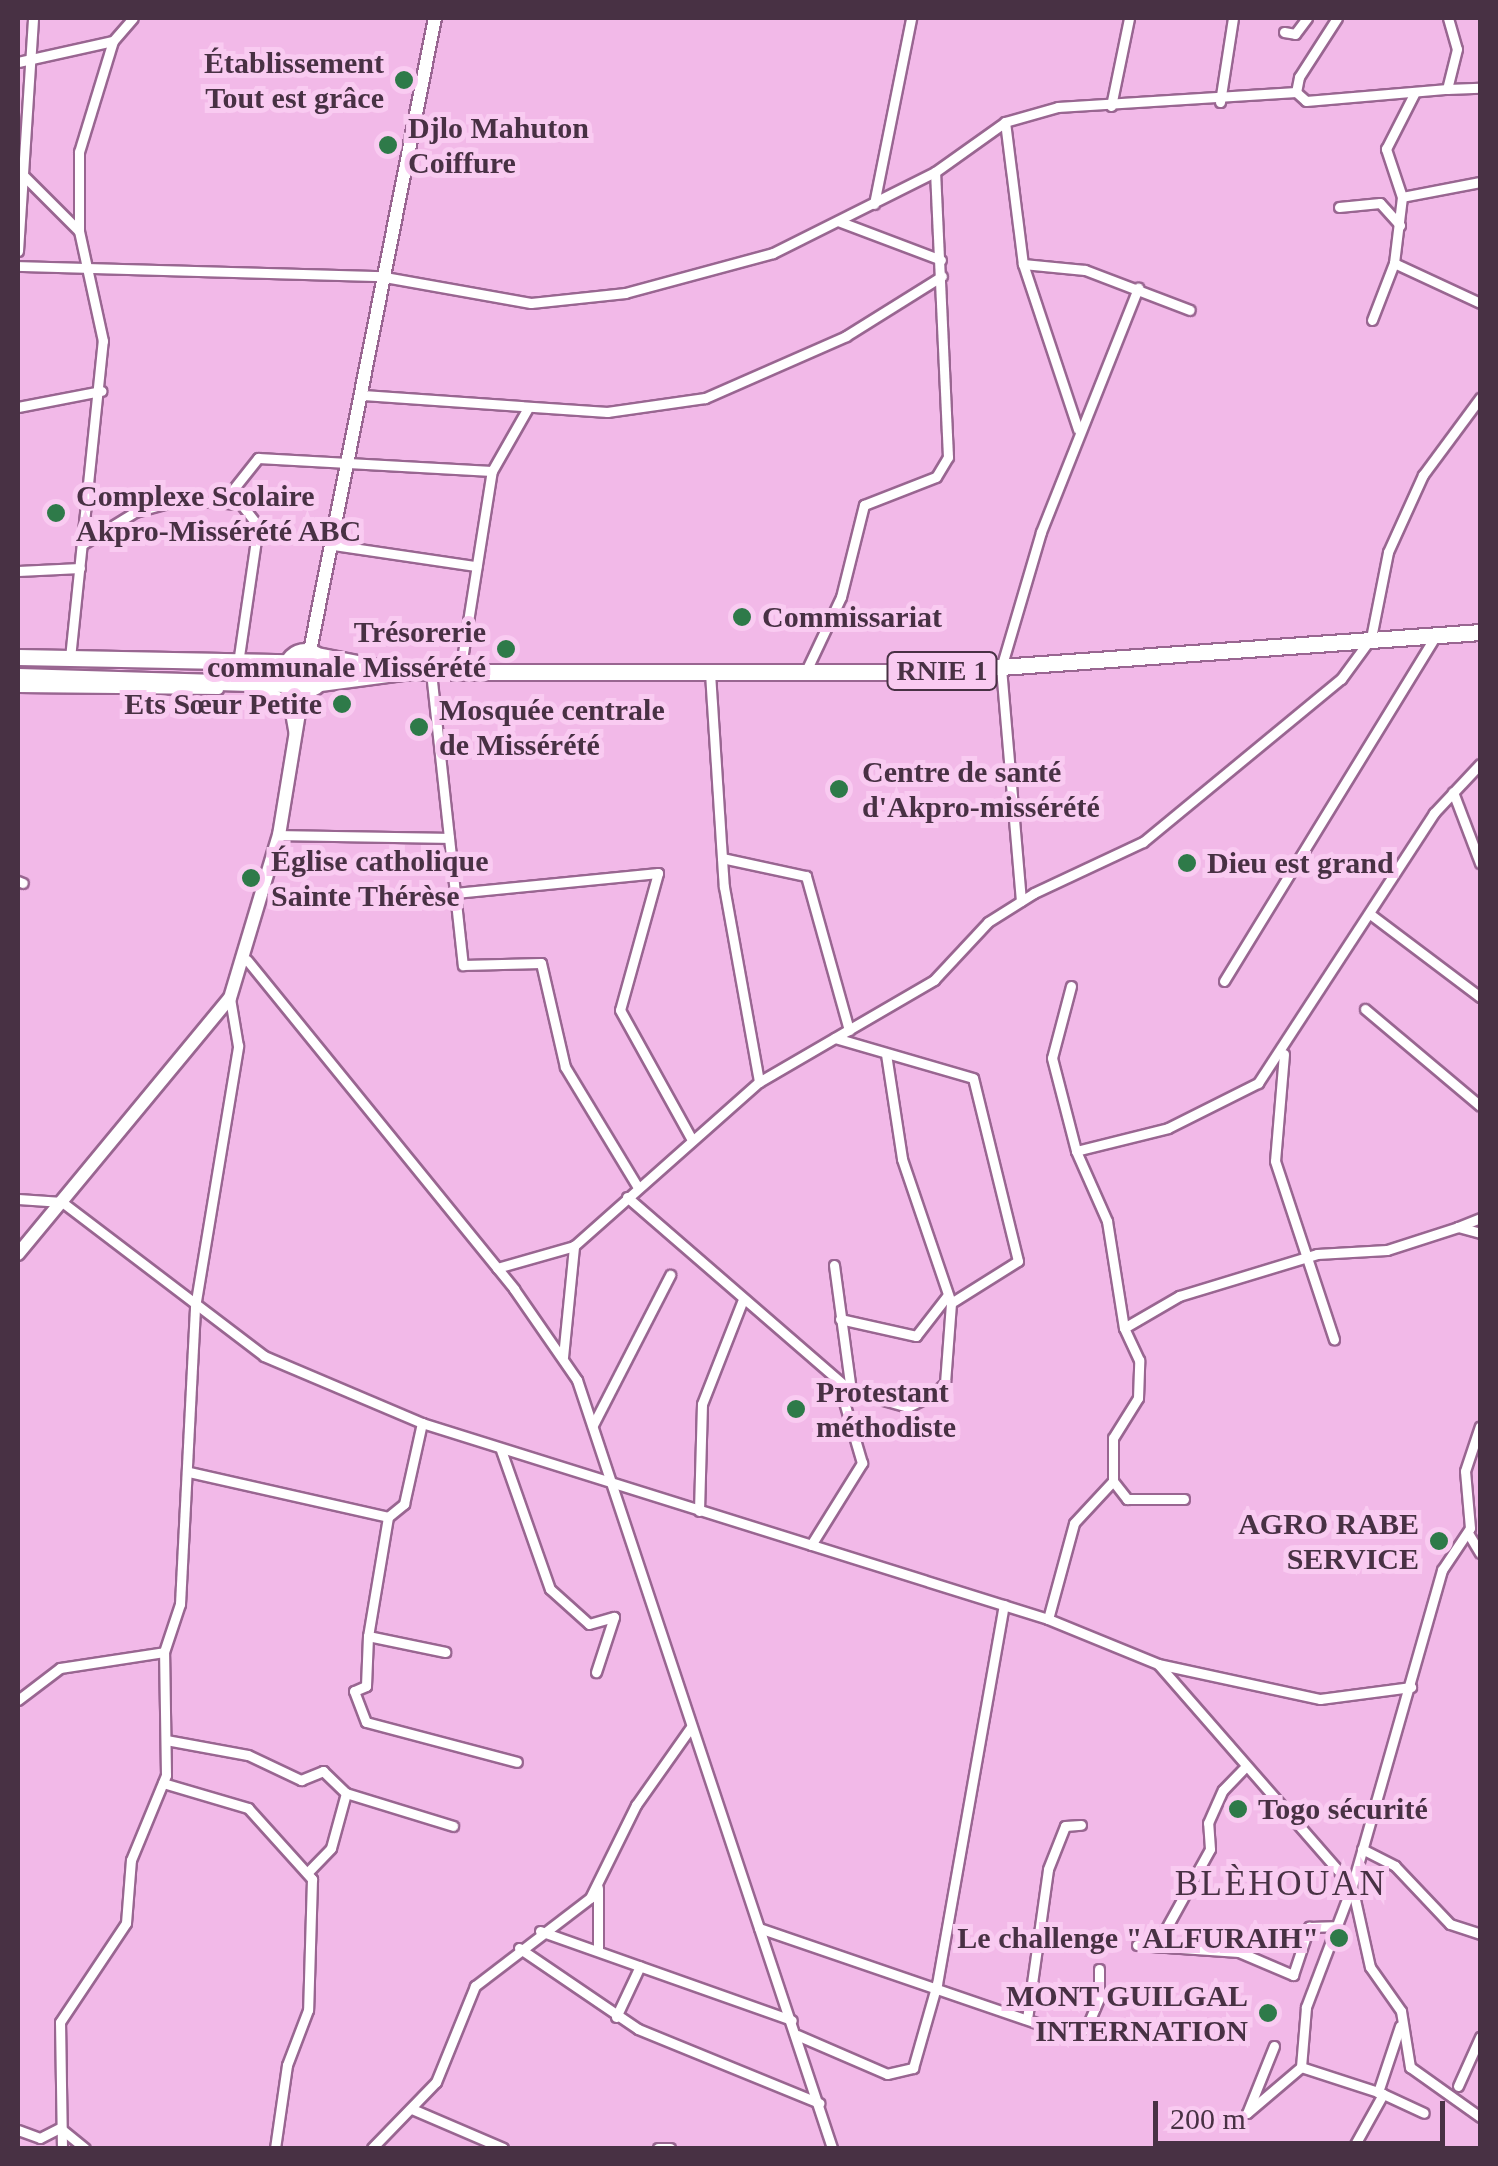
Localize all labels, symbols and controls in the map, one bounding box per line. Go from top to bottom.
place label: Établissement Tout est grâce [204,45,384,116]
marker: Établissement Tout est grâce [393,69,415,91]
place label: Djlo Mahuton Coiffure [408,110,589,180]
marker: Djlo Mahuton Coiffure [377,134,399,156]
place label: Complexe Scolaire Akpro-Missérété ABC [76,478,363,548]
marker: Complexe Scolaire Akpro-Missérété ABC [45,502,67,524]
place label: Commissariat [762,599,942,635]
marker: Commissariat [731,606,753,628]
place label: Trésorerie communale Missérété [207,614,486,684]
marker: Trésorerie communale Missérété [495,638,517,660]
road number: RNIE 1 [884,648,1000,694]
place label: Ets Sœur Petite [124,686,322,722]
place label: Mosquée centrale de Missérété [439,692,665,762]
marker: Ets Sœur Petite [331,693,353,715]
marker: Mosquée centrale de Missérété [408,716,430,738]
place label: Centre de santé d'Akpro-missérété [862,754,1100,824]
marker: Centre de santé d'Akpro-missérété [826,776,852,802]
place label: Église catholique Sainte Thérèse [271,843,489,914]
place label: Dieu est grand [1207,845,1394,881]
marker: Dieu est grand [1176,852,1198,874]
marker: Église catholique Sainte Thérèse [240,867,262,889]
place label: Protestant méthodiste [816,1374,956,1444]
marker: Protestant méthodiste [785,1398,807,1420]
place label: AGRO RABE SERVICE [1238,1506,1419,1576]
marker: AGRO RABE SERVICE [1428,1530,1450,1552]
place label: Togo sécurité [1258,1791,1428,1827]
marker: Togo sécurité [1227,1798,1249,1820]
district label: BLÈHOUAN [1175,1863,1387,1905]
place label: Le challenge "ALFURAIH" [957,1920,1319,1956]
marker: Le challenge "ALFURAIH" [1328,1927,1350,1949]
place label: MONT GUILGAL INTERNATION [1005,1978,1248,2048]
marker: MONT GUILGAL INTERNATION [1257,2002,1279,2024]
scale bar [1158,2081,1450,2143]
text: 200 m [1170,2102,1246,2135]

